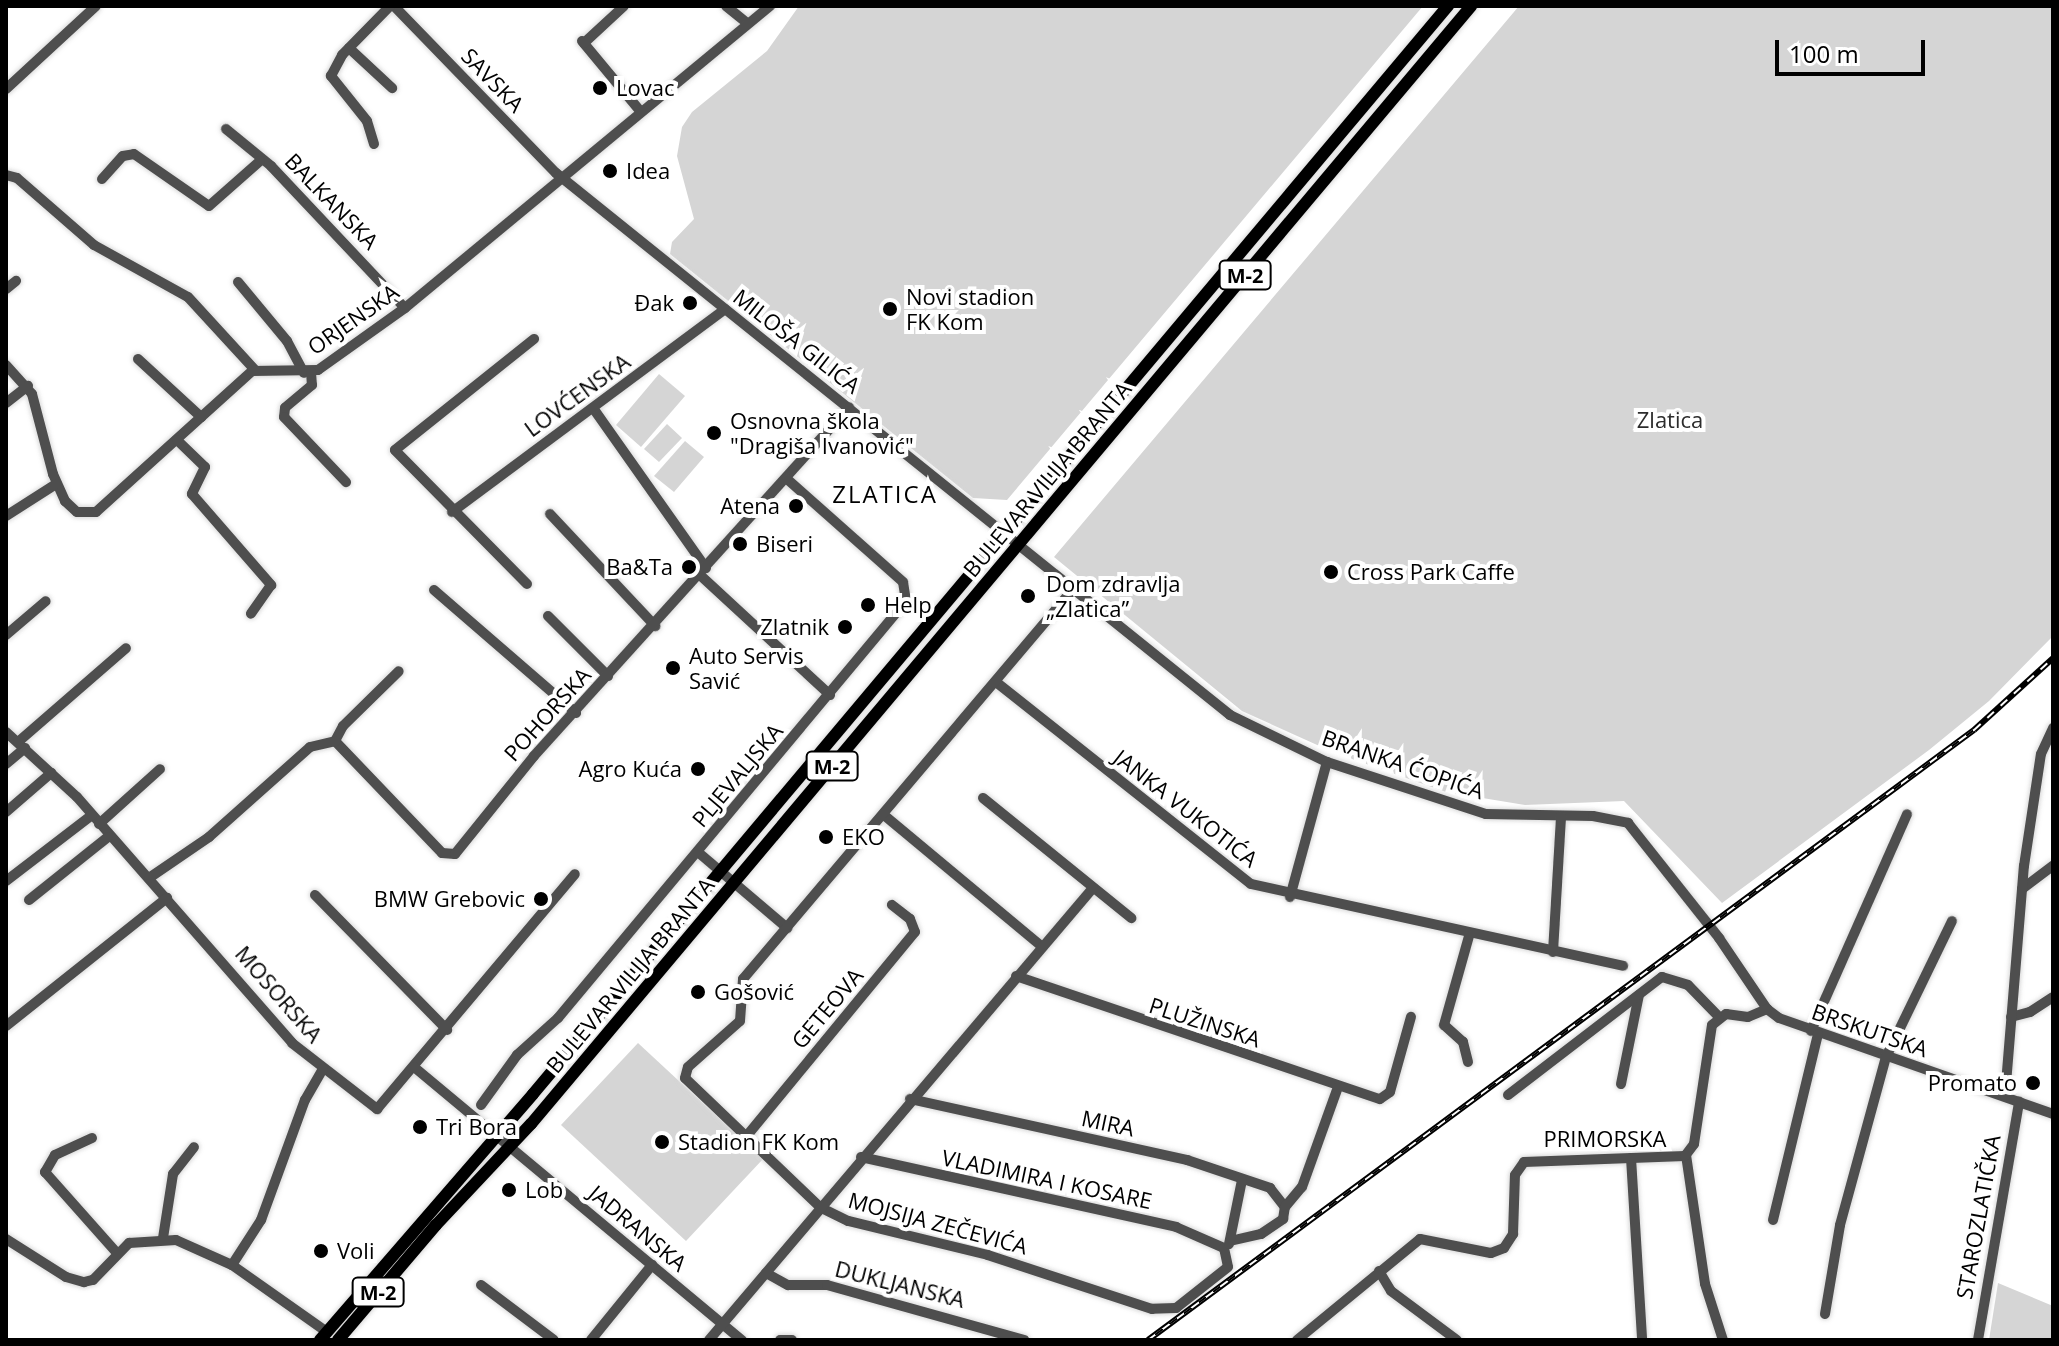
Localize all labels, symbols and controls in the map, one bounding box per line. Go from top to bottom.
scale bar [1779,24,1929,74]
text: 100 m [1789,37,1859,70]
street label: SAVSKA [456,43,530,117]
place label: Lovac [616,75,674,101]
marker: Lovac [591,79,609,97]
street label: BALKANSKA [280,148,384,254]
place label: Idea [626,158,670,184]
marker: Idea [601,162,619,180]
road number: M-2 [1217,259,1273,291]
street label: ORJENSKA [302,278,404,360]
street label: MILOŠA GILIĆA [728,283,866,399]
place label: Novi stadion FK Kom [906,283,1034,334]
place label: Đak [634,290,674,316]
marker: Đak [681,294,699,312]
marker: Novi stadion FK Kom [881,300,899,318]
street label: LOVĆENSKA [519,348,635,442]
street label: BULEVAR VILIJA BRANTA [958,376,1136,582]
place label: Osnovna škola "Dragiša Ivanović" [730,407,914,458]
park label: Zlatica [1637,407,1703,433]
marker: Osnovna škola "Dragiša Ivanović" [705,424,723,442]
district label: ZLATICA [832,480,938,508]
place label: Atena [720,493,780,519]
marker: Atena [787,497,805,515]
place label: Biseri [756,531,813,557]
marker: Biseri [731,535,749,553]
place label: Ba&Ta [606,554,673,580]
marker: Ba&Ta [680,558,698,576]
place label: Cross Park Caffe [1347,559,1515,585]
marker: Cross Park Caffe [1322,563,1340,581]
place label: Dom zdravlja „Zlatica” [1046,570,1181,622]
marker: Dom zdravlja „Zlatica” [1017,585,1039,607]
place label: Help [884,592,932,618]
marker: Help [859,596,877,614]
place label: Zlatnik [760,614,829,640]
marker: Zlatnik [836,618,854,636]
place label: Auto Servis Savić [689,642,804,694]
marker: Auto Servis Savić [664,659,682,677]
street label: POHORSKA [498,662,596,766]
street label: PLJEVALJSKA [686,718,788,832]
street label: BRANKA ĆOPIĆA [1319,724,1487,804]
street label: JANKA VUKOTIĆA [1109,744,1263,872]
road number: M-2 [804,750,860,782]
place label: Agro Kuća [578,756,682,782]
marker: Agro Kuća [689,760,707,778]
place label: EKO [842,824,885,850]
marker: EKO [817,828,835,846]
street label: BULEVAR VILIJA BRANTA [541,872,719,1078]
place label: BMW Grebovic [374,886,525,912]
marker: BMW Grebovic [532,890,550,908]
street label: MOSORSKA [230,940,328,1048]
street label: GETEOVA [786,962,868,1054]
place label: Gošović [714,979,794,1005]
marker: Gošović [689,983,707,1001]
street label: PLUŽINSKA [1146,992,1264,1052]
street label: BRSKUTSKA [1809,998,1931,1062]
place label: Promato [1928,1070,2017,1096]
marker: Promato [2024,1074,2042,1092]
street label: MIRA [1079,1105,1137,1141]
place label: Tri Bora [436,1114,517,1140]
marker: Tri Bora [411,1118,429,1136]
street label: PRIMORSKA [1544,1126,1666,1152]
place label: Stadion FK Kom [678,1129,839,1155]
marker: Stadion FK Kom [653,1133,671,1151]
street label: STAROZLATIČKA [1951,1133,2005,1301]
street label: VLADIMIRA I KOSARE [940,1144,1154,1214]
place label: Lob [525,1177,563,1203]
street label: JADRANSKA [584,1180,692,1276]
marker: Lob [500,1181,518,1199]
street label: MOJSIJA ZEČEVIĆA [845,1186,1031,1260]
place label: Voli [337,1238,374,1264]
marker: Voli [312,1242,330,1260]
street label: DUKLJANSKA [832,1255,968,1313]
road number: M-2 [350,1276,406,1308]

